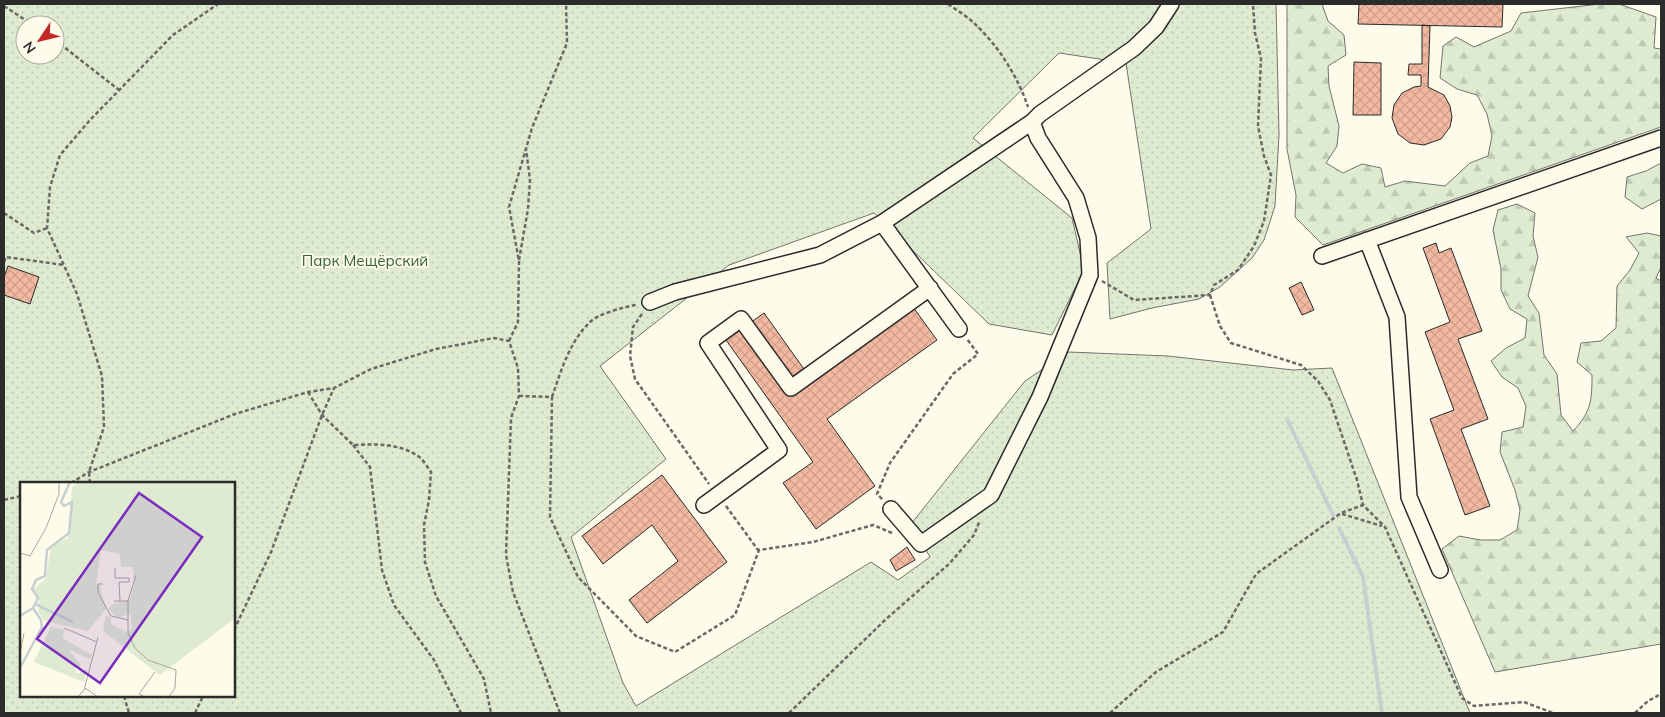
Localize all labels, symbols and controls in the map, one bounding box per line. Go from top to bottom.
north arrow [15,15,65,65]
text: N [19,38,40,57]
park label: Парк Мещёрский [302,251,428,270]
inset map [20,482,235,697]

